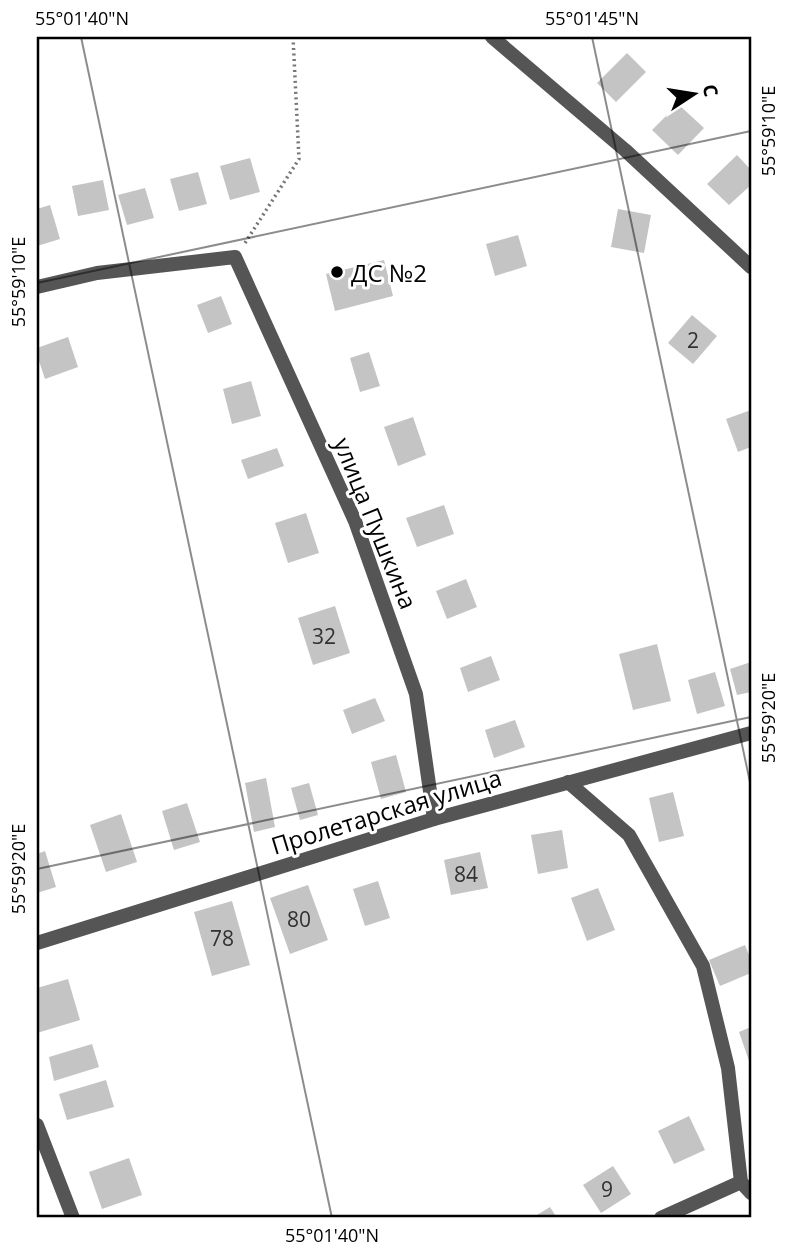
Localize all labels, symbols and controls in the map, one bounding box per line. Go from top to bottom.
text: 55°01'40"N [35,6,129,30]
text: 55°01'45"N [545,6,639,30]
north arrow [658,60,728,130]
text: С [697,82,725,99]
text: 55°59'10"E [756,86,780,176]
text: 55°59'10"E [6,237,30,327]
place label: ДС №2 [351,256,427,289]
marker: ДС №2 [329,264,345,280]
house number: 2 [687,326,699,354]
street label: улица Пушкина [326,432,426,614]
house number: 32 [312,622,336,650]
text: 55°59'20"E [756,673,780,763]
street label: Пролетарская улица [267,760,505,862]
text: 55°59'20"E [6,824,30,914]
house number: 84 [454,860,478,888]
house number: 80 [287,905,311,933]
house number: 78 [210,924,234,952]
house number: 9 [601,1175,613,1203]
text: 55°01'40"N [285,1223,379,1247]

